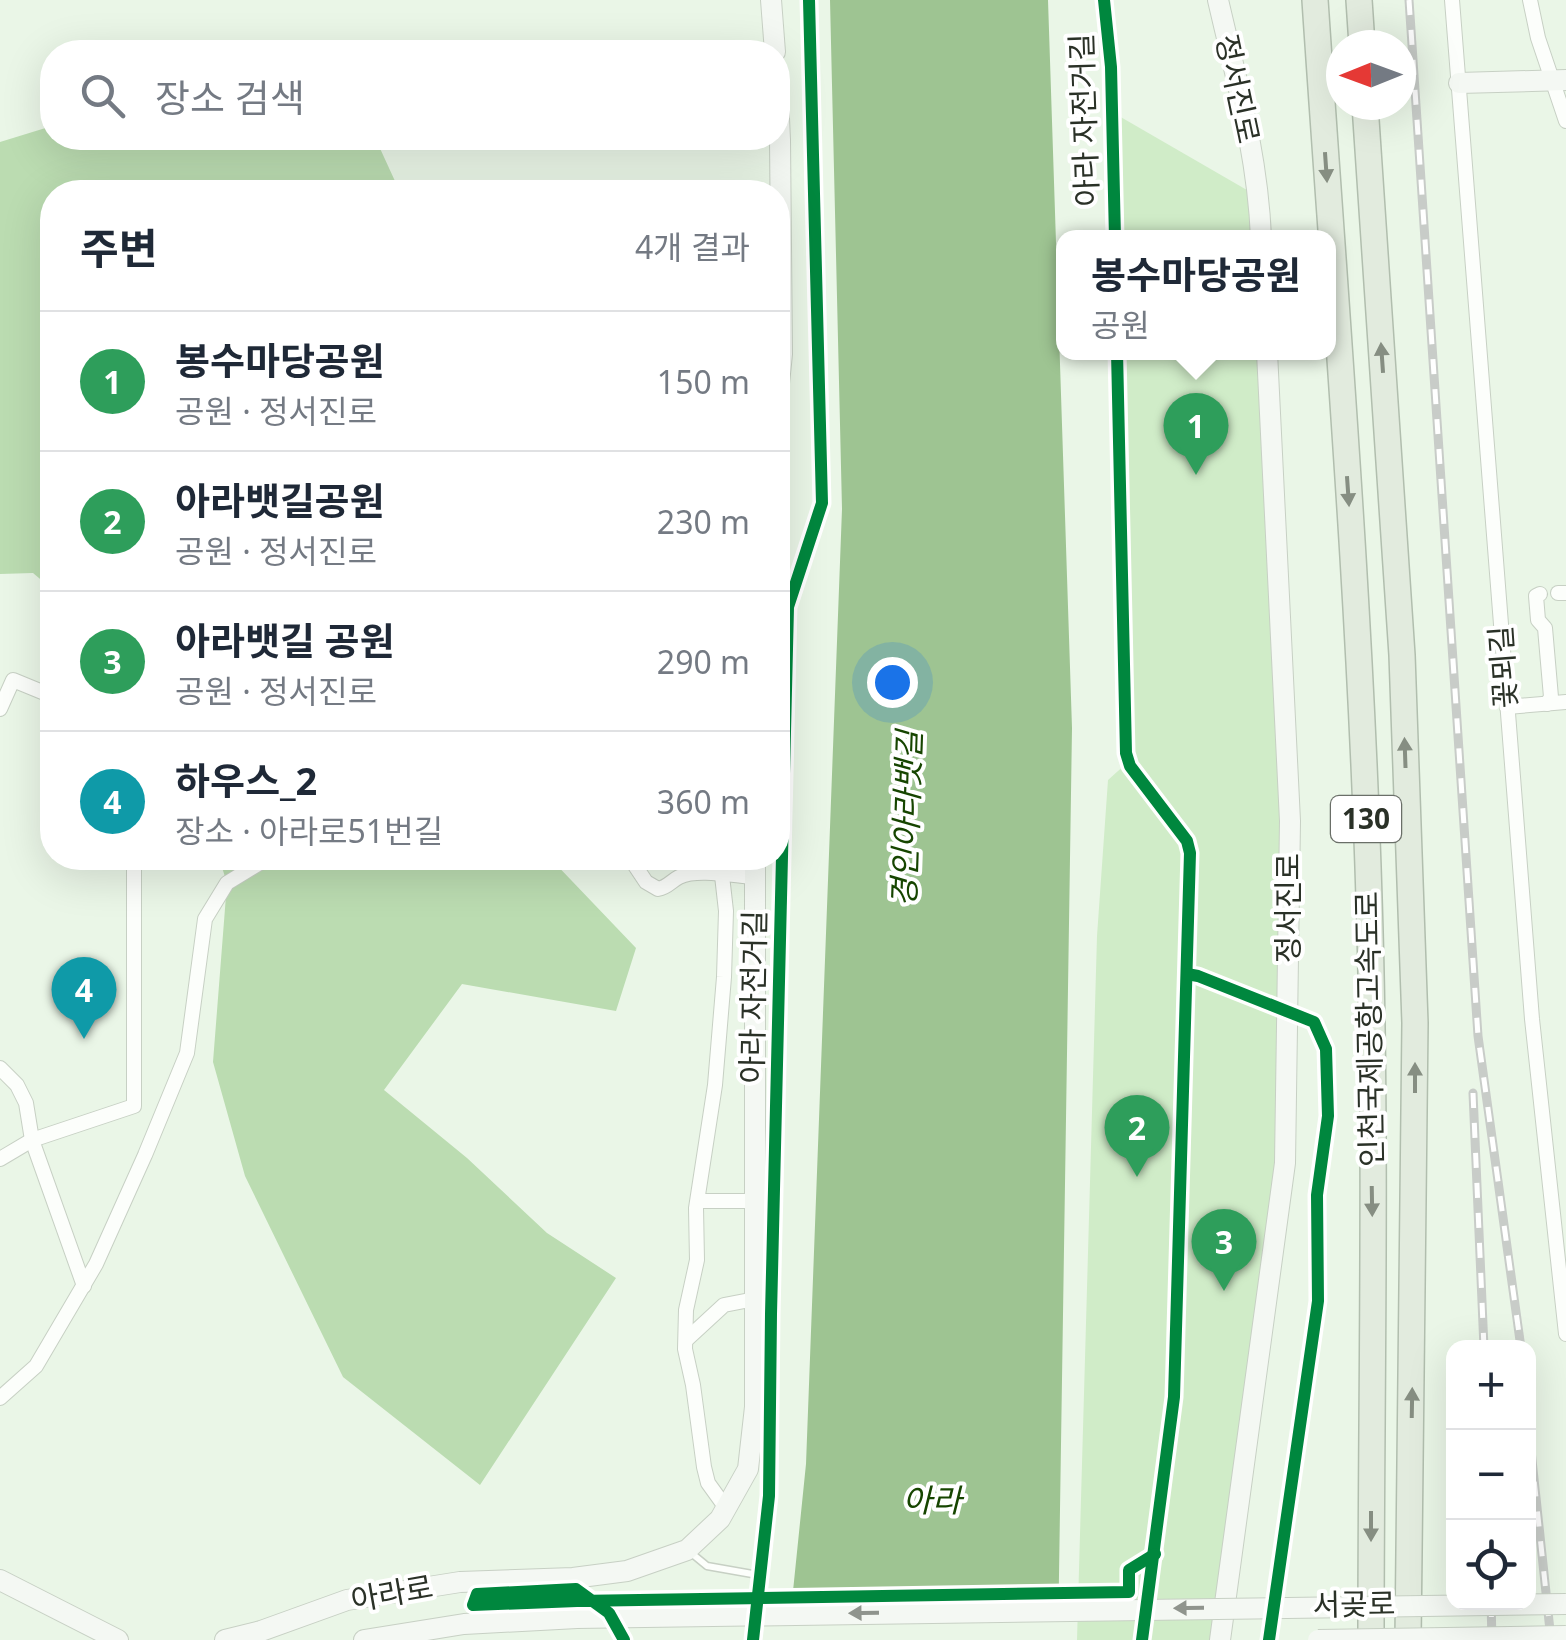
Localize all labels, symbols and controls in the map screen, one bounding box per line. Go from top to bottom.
street label: 정서진로 [1207,30,1270,147]
north arrow [1326,30,1416,120]
street label: 아라 자전거길 [1060,33,1107,207]
search box [40,40,790,150]
icon: search [75,68,130,123]
text: 장소 검색 [155,71,305,123]
one-way arrow [1318,152,1334,184]
text: 주변 [80,219,157,276]
text: 4개 결과 [635,225,750,268]
popup [1056,230,1336,360]
text: 봉수마당공원 [1091,248,1301,300]
text: 공원 [1091,303,1150,346]
text: 봉수마당공원 [175,334,385,386]
one-way arrow [1374,342,1390,374]
text: 1 [103,360,122,403]
text: 150 m [657,360,750,403]
text: 공원 · 정서진로 [175,389,377,432]
pin: 1 [1164,392,1228,475]
text: 아라뱃길공원 [175,474,385,526]
one-way arrow [1340,476,1356,508]
text: 2 [103,500,122,543]
text: 230 m [657,500,750,543]
text: 공원 · 정서진로 [175,529,377,572]
text: 아라뱃길 공원 [175,614,395,666]
street label: 꽃뫼길 [1479,624,1526,710]
text: 3 [103,640,122,683]
text: 290 m [657,640,750,683]
your location [867,657,918,708]
text: 공원 · 정서진로 [175,669,377,712]
water label: 경인아라뱃길 [881,727,930,908]
one-way arrow [1397,736,1413,768]
text: 하우스_2 [175,754,317,806]
text: 4 [103,780,122,823]
text: 360 m [657,780,750,823]
road number: 130 [1331,796,1401,842]
text: 장소 · 아라로51번길 [175,809,443,852]
street label: 정서진로 [1267,853,1308,963]
street label: 인천국제공항고속도로 [1346,891,1391,1167]
street label: 아라 자전거길 [730,910,775,1084]
pin: 4 [52,956,116,1039]
one-way arrow [1407,1061,1423,1093]
pin: 2 [1104,1094,1170,1177]
one-way arrow [1365,1185,1381,1217]
pin: 3 [1192,1208,1256,1291]
map controls [1446,1340,1536,1610]
button: + [1446,1340,1536,1430]
one-way arrow [1404,1386,1420,1418]
button: − [1446,1430,1536,1520]
water label: 아라 [903,1478,965,1521]
one-way arrow [1363,1510,1379,1542]
button: locate [1446,1520,1536,1610]
street label: 아라로 [347,1565,436,1620]
street label: 서곶로 [1312,1582,1396,1625]
one-way arrow [1172,1600,1204,1616]
one-way arrow [847,1606,879,1622]

